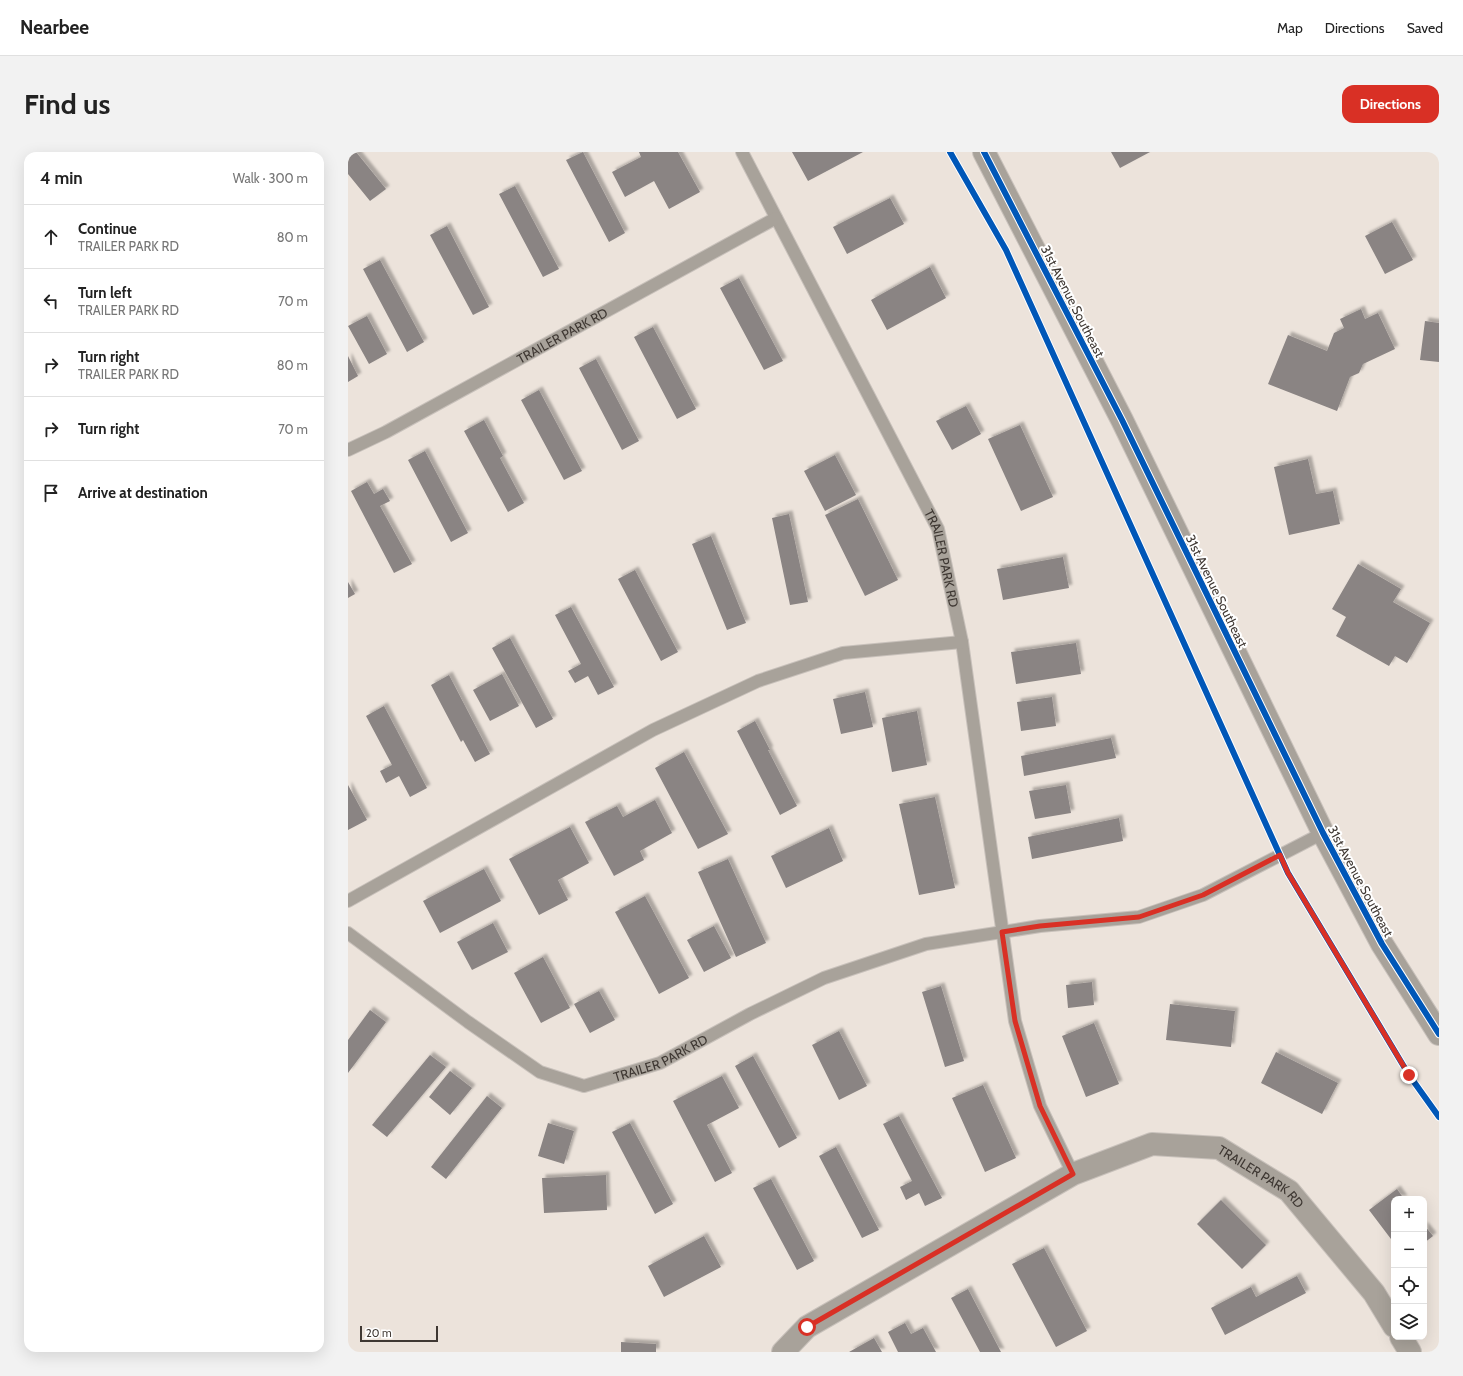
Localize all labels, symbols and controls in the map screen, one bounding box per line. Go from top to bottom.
text: Nearbee [20,16,89,39]
text: Map [1277,19,1303,37]
text: Directions [1325,19,1385,37]
text: Saved [1407,19,1443,37]
button: Directions [1342,85,1439,123]
text: Find us [24,87,110,121]
text: 4 min [40,168,83,188]
text: Walk · 300 m [233,170,308,186]
text: Continue [78,220,137,238]
icon: ahead [40,226,62,248]
text: 80 m [277,229,308,245]
text: TRAILER PARK RD [78,238,179,254]
street label: 31st Avenue Southeast [1038,242,1108,360]
text: Turn left [78,284,132,302]
icon: left [40,290,62,312]
text: 70 m [278,293,308,309]
text: TRAILER PARK RD [78,302,179,318]
street label: TRAILER PARK RD [514,304,610,367]
text: Turn right [78,348,139,366]
icon: right [40,354,62,376]
text: 80 m [277,357,308,373]
text: TRAILER PARK RD [78,366,179,382]
icon: right [40,418,62,440]
text: Turn right [78,420,139,438]
text: 70 m [278,421,308,437]
icon: arrive [40,482,62,504]
text: Arrive at destination [78,484,208,502]
street label: TRAILER PARK RD [921,506,962,609]
street label: 31st Avenue Southeast [1183,532,1252,651]
street label: 31st Avenue Southeast [1325,823,1397,940]
street label: TRAILER PARK RD [612,1031,710,1085]
route end [1400,1066,1418,1084]
street label: TRAILER PARK RD [1215,1141,1307,1211]
map controls [1391,1196,1427,1340]
button: + [1391,1196,1427,1232]
button: − [1391,1232,1427,1268]
button: locate [1391,1268,1427,1304]
button: layers [1391,1304,1427,1340]
route start [798,1318,816,1336]
scale bar [360,1324,438,1343]
text: 20 m [366,1326,392,1340]

